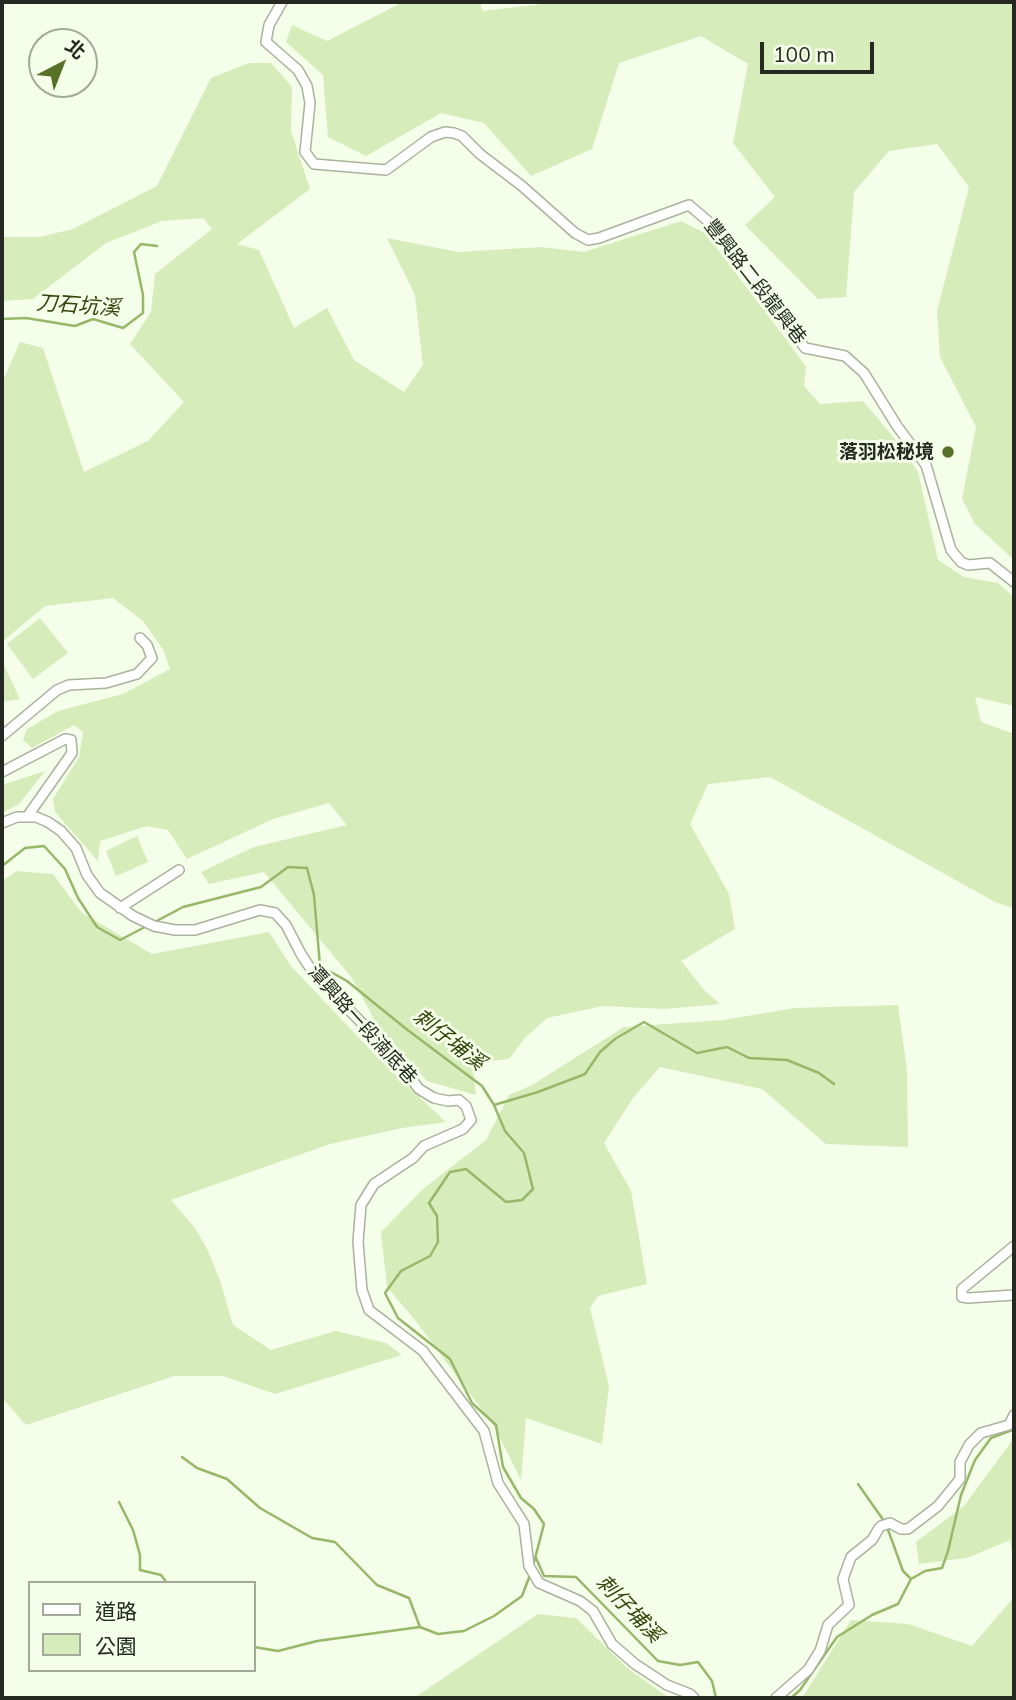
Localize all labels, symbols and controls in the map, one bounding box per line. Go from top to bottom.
north arrow [28,28,98,98]
scale bar [764,28,878,72]
text: 北 [61,34,91,64]
text: 100 m [773,41,835,67]
street label: 豐興路二段龍興巷 [699,215,811,349]
water label: 刀石坑溪 [35,291,121,321]
place label: 落羽松秘境 [839,441,934,463]
marker: 落羽松秘境 [940,444,956,460]
street label: 潭興路一段湳底巷 [303,961,421,1089]
water label: 刺仔埔溪 [408,1004,490,1076]
water label: 刺仔埔溪 [591,1570,667,1648]
legend [28,1581,256,1672]
text: 道路 [95,1598,137,1624]
text: 公園 [95,1633,137,1659]

